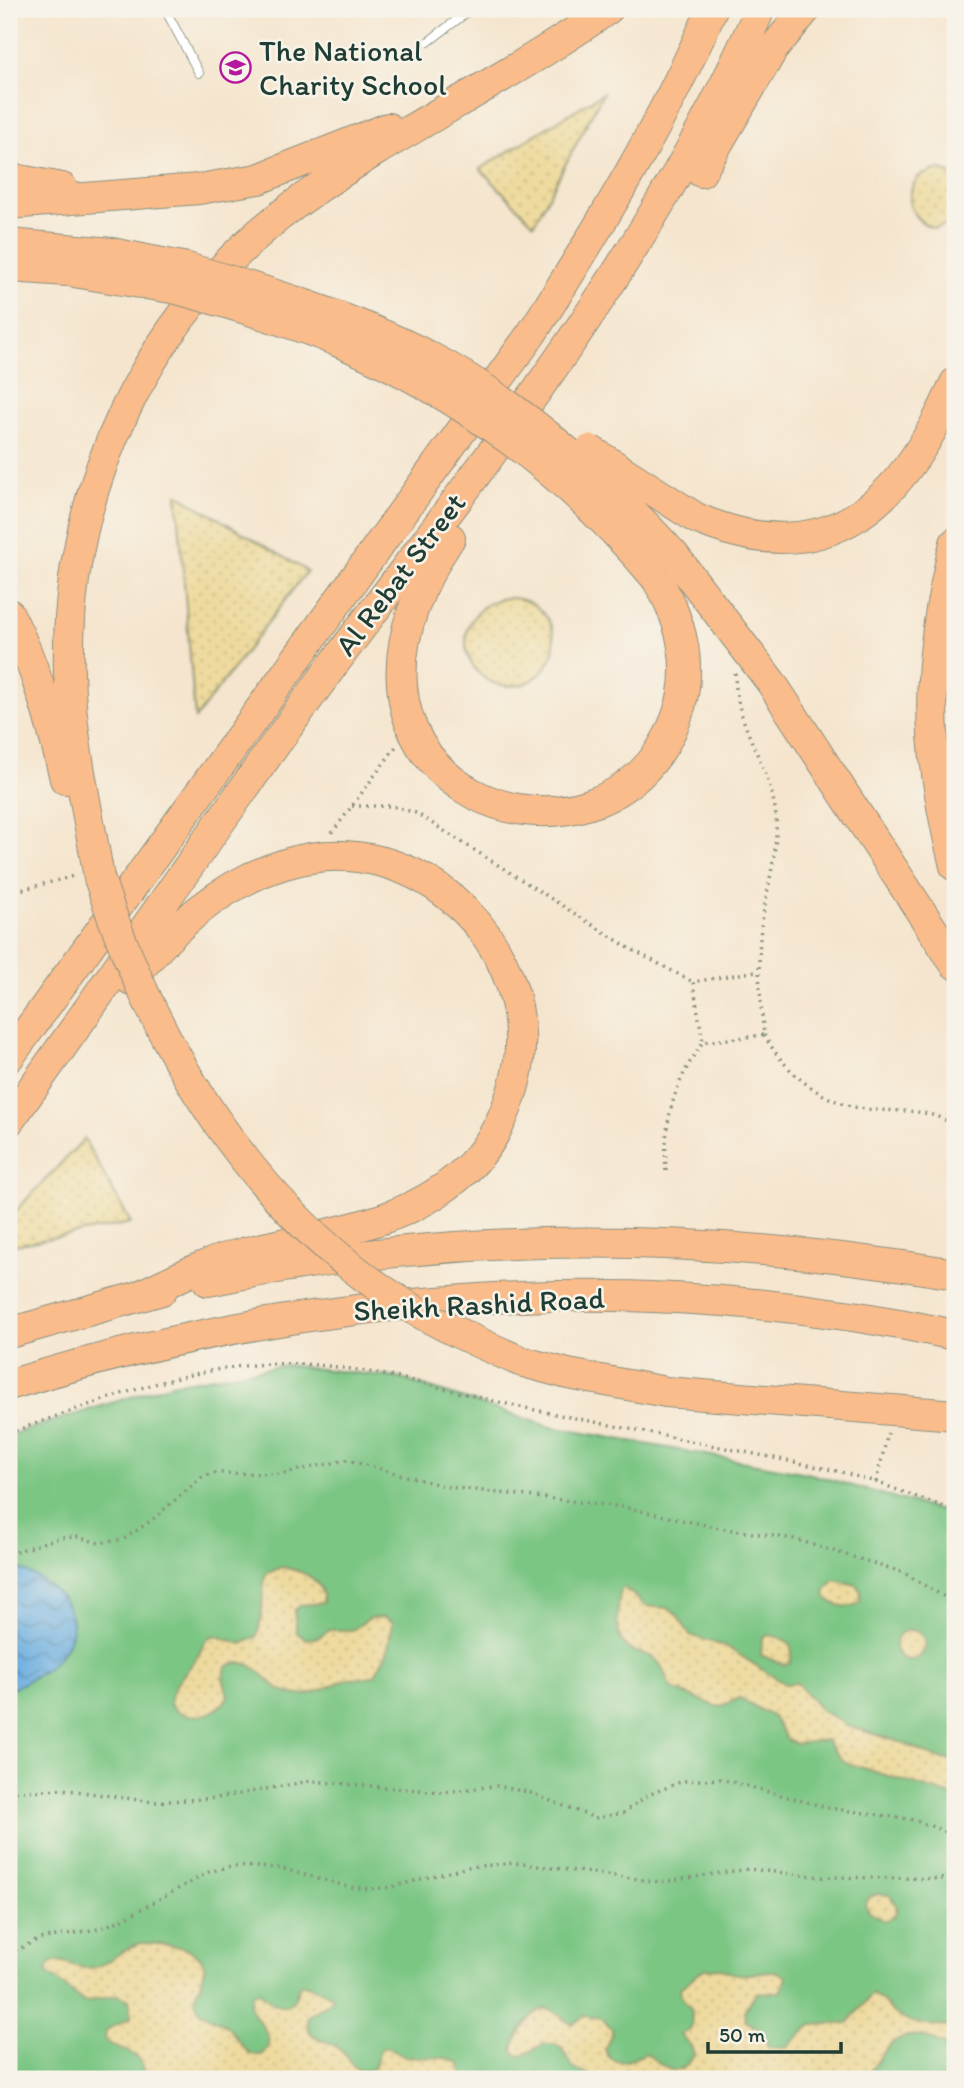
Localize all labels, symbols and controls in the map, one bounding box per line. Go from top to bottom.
place label: The National Charity School [259,32,447,103]
school or university icon: The National Charity School [219,50,253,84]
street label: Al Rebat Street [327,485,473,663]
street label: Sheikh Rashid Road [352,1279,606,1329]
scale bar [708,2011,842,2055]
text: 50 m [719,2022,766,2047]

